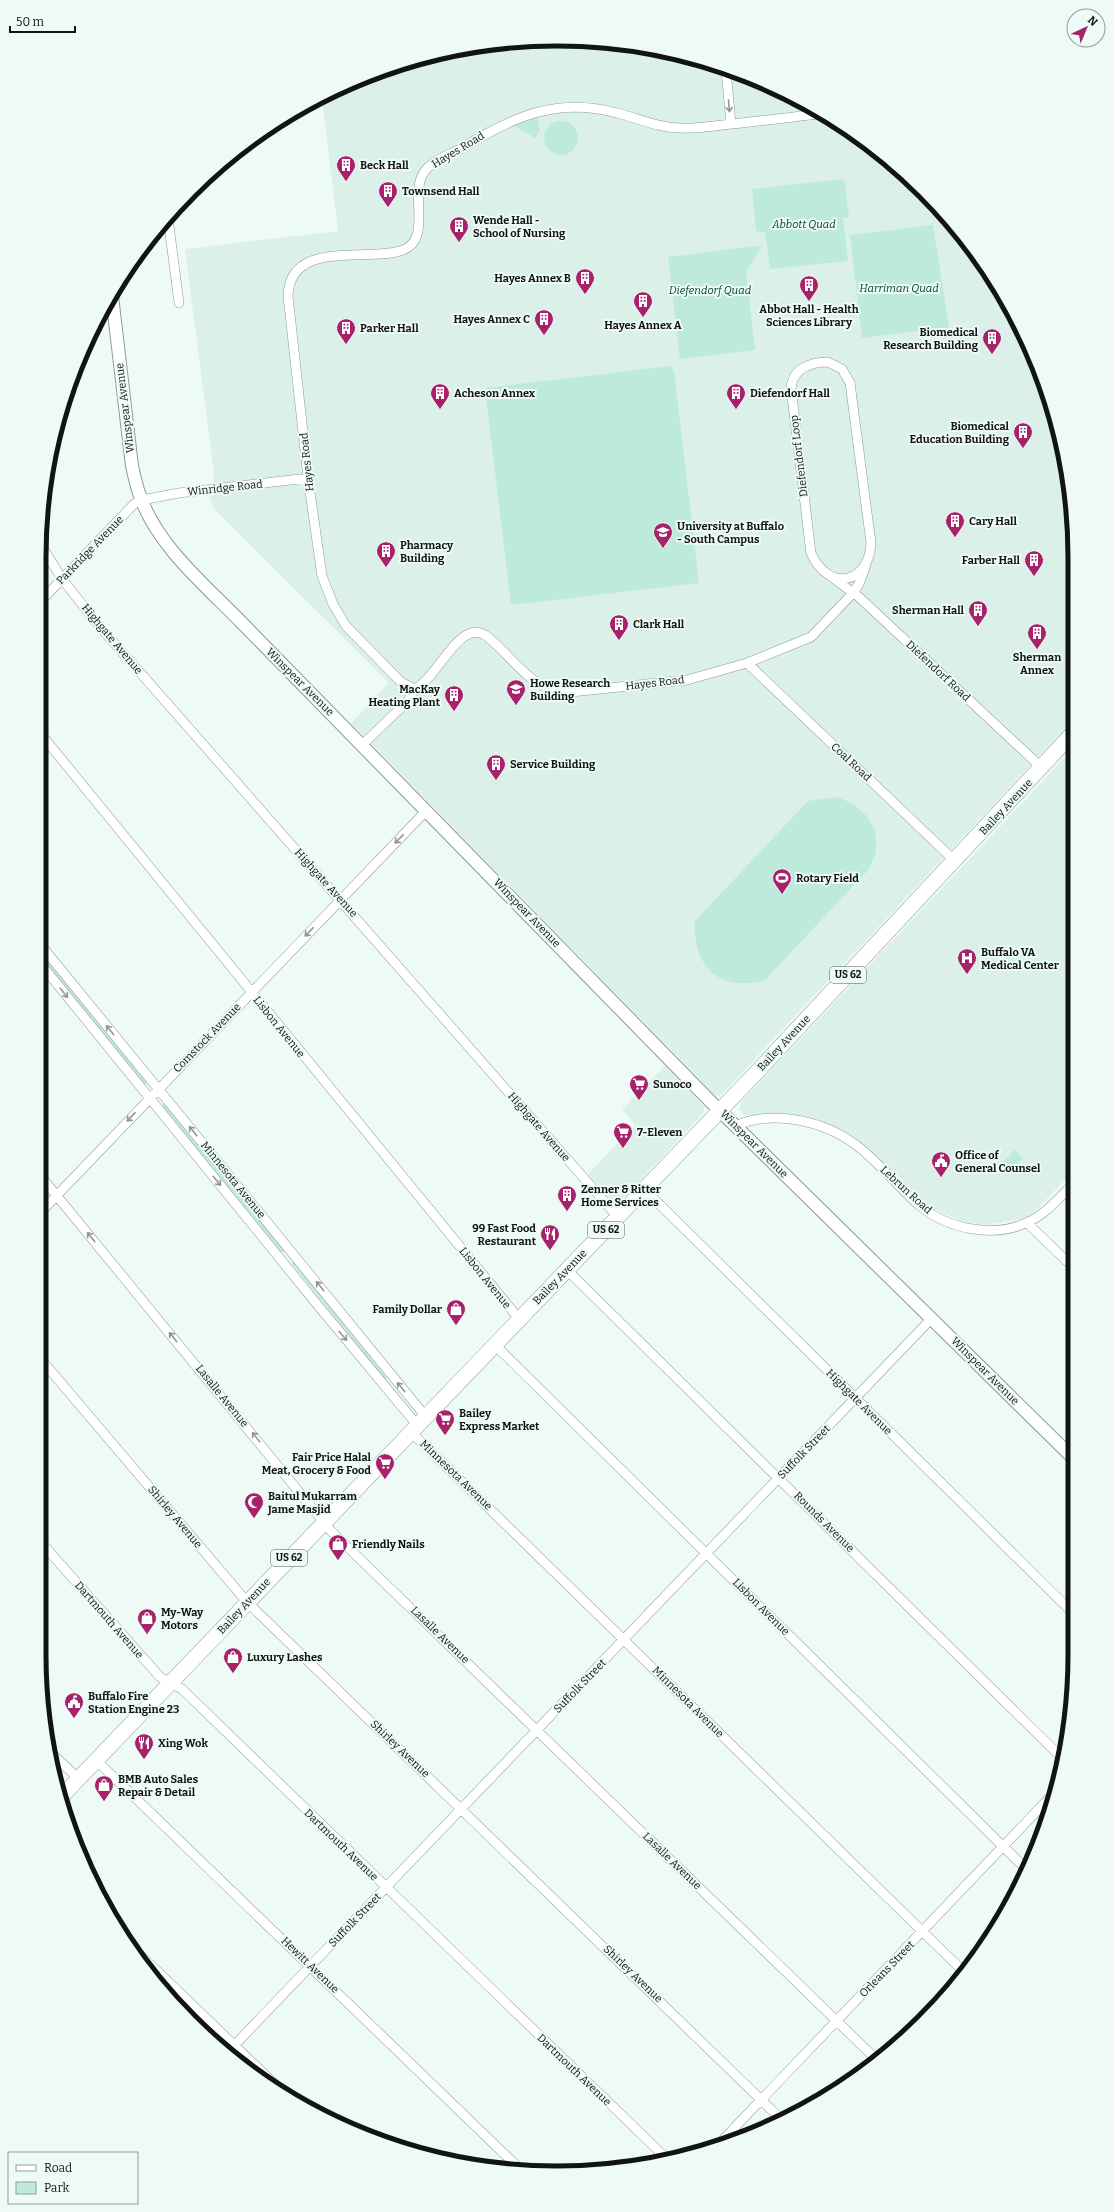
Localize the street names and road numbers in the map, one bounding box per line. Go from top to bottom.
street label: Hayes Road [429,129,487,171]
street label: Winspear Avenue [113,362,137,454]
street label: Diefendorf Loop [787,414,810,498]
street label: Hayes Road [297,431,317,492]
street label: Winridge Road [187,478,264,498]
street label: Parkridge Avenue [54,513,126,587]
street label: Highgate Avenue [79,601,145,677]
street label: Diefendorf Road [903,638,973,704]
street label: Winspear Avenue [263,645,337,719]
street label: Hayes Road [625,673,686,693]
street label: Coal Road [828,740,874,784]
street label: Bailey Avenue [977,776,1035,838]
street label: Highgate Avenue [292,846,360,920]
street label: Winspear Avenue [491,876,563,950]
road number: US 62 [830,967,866,983]
street label: Lisbon Avenue [250,994,308,1060]
street label: Comstock Avenue [171,1001,243,1075]
street label: Bailey Avenue [755,1012,813,1074]
street label: Highgate Avenue [505,1090,573,1164]
street label: Winspear Avenue [717,1107,791,1181]
street label: Minnesota Avenue [198,1139,268,1221]
street label: Lebrun Road [878,1163,935,1217]
road number: US 62 [588,1222,624,1238]
street label: Lisbon Avenue [456,1245,514,1311]
street label: Bailey Avenue [530,1247,590,1307]
street label: Winspear Avenue [948,1334,1022,1408]
street label: Lasalle Avenue [193,1362,251,1430]
street label: Highgate Avenue [823,1366,895,1438]
street label: Suffolk Street [775,1422,833,1482]
street label: Minnesota Avenue [417,1437,495,1513]
street label: Shirley Avenue [145,1483,205,1551]
street label: Rounds Avenue [791,1489,857,1555]
road number: US 62 [271,1550,307,1566]
street label: Bailey Avenue [215,1575,273,1637]
street label: Lisbon Avenue [730,1576,792,1638]
street label: Dartmouth Avenue [72,1579,146,1661]
street label: Lasalle Avenue [408,1604,472,1666]
street label: Suffolk Street [551,1656,609,1716]
street label: Minnesota Avenue [650,1664,726,1740]
street label: Shirley Avenue [368,1718,432,1780]
street label: Dartmouth Avenue [301,1806,381,1884]
street label: Lasalle Avenue [640,1830,704,1892]
street label: Suffolk Street [326,1890,384,1950]
street label: Hewitt Avenue [278,1934,342,1996]
street label: Orleans Street [857,1938,917,2000]
street label: Shirley Avenue [601,1943,665,2005]
street label: Dartmouth Avenue [534,2031,614,2109]

